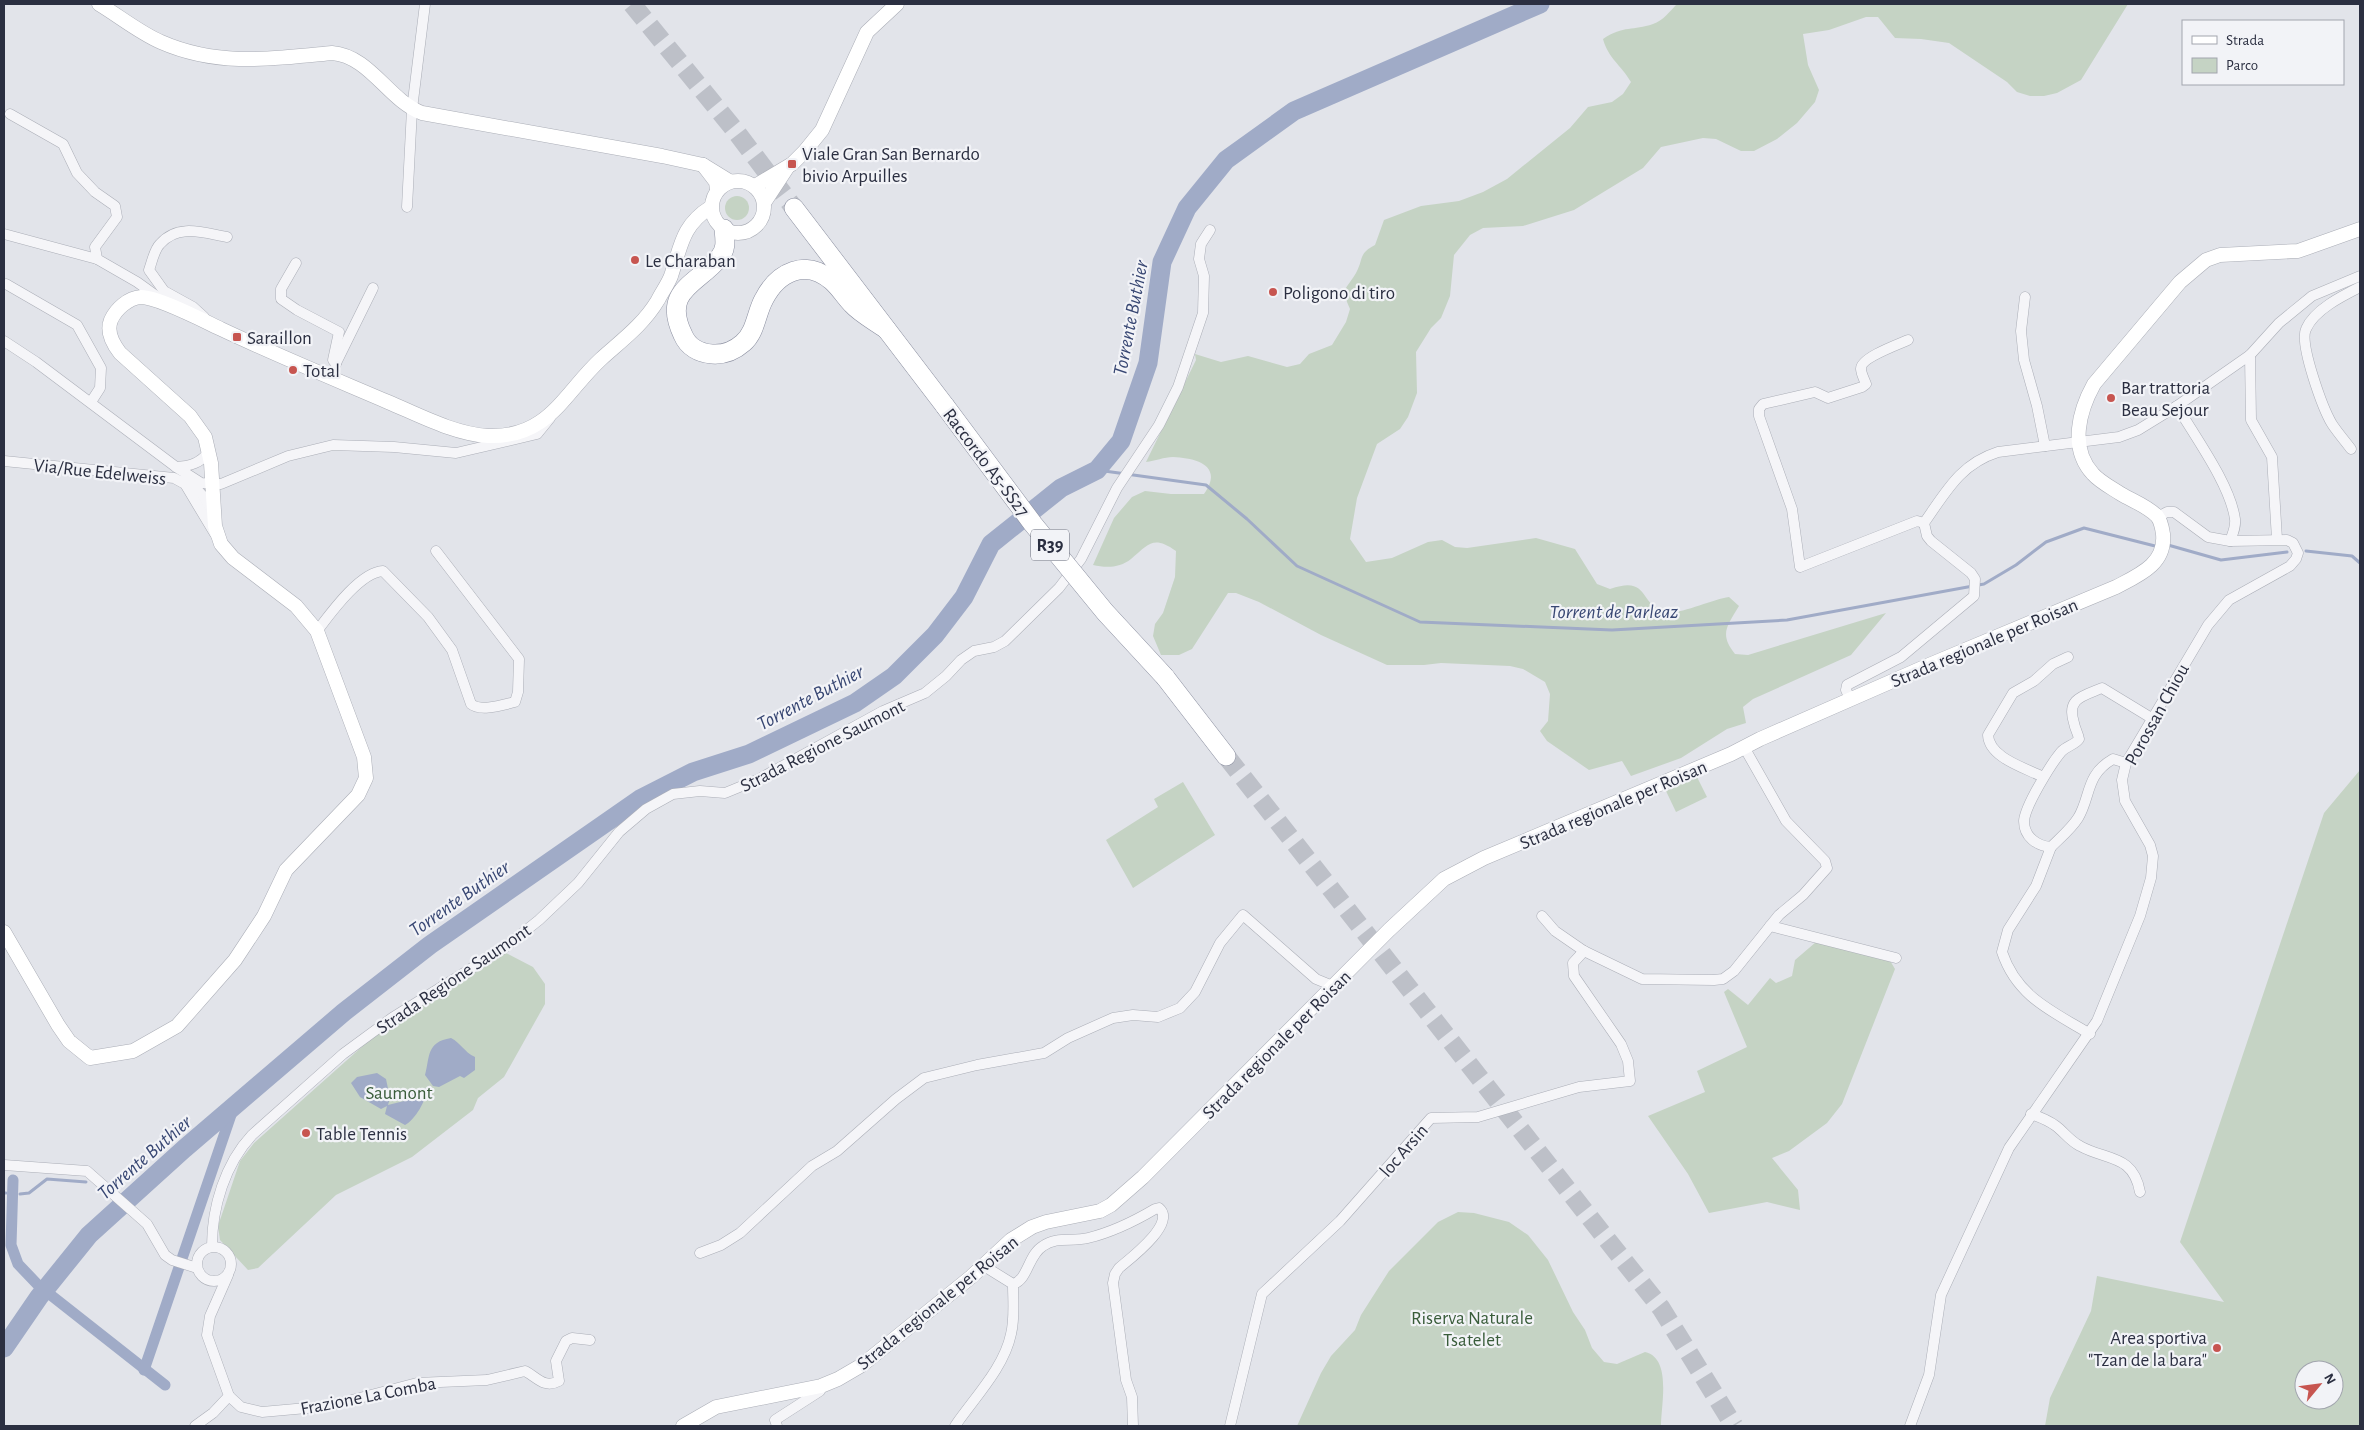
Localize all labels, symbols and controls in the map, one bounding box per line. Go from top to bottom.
legend [2182,20,2344,85]
text: Strada [2226,33,2264,48]
text: Parco [2226,58,2258,73]
place label: Viale Gran San Bernardo bivio Arpuilles [802,145,980,186]
marker: Viale Gran San Bernardo bivio Arpuilles [786,158,798,170]
place label: Le Charaban [645,252,736,271]
marker: Le Charaban [629,254,641,266]
water label: Torrente Buthier [1110,258,1152,378]
place label: Poligono di tiro [1283,284,1395,303]
marker: Poligono di tiro [1267,286,1279,298]
place label: Saraillon [247,329,312,348]
marker: Saraillon [231,331,243,343]
place label: Total [303,362,340,381]
marker: Total [287,364,299,376]
place label: Bar trattoria Beau Sejour [2121,379,2211,420]
marker: Bar trattoria Beau Sejour [2105,392,2117,404]
street label: Raccordo A5-SS27 [939,405,1033,521]
street label: Via/Rue Edelweiss [33,456,167,489]
road number: R39 [1031,530,1069,560]
street label: Strada regionale per Roisan [1888,595,2081,691]
water label: Torrent de Parleaz [1550,602,1678,622]
water label: Torrente Buthier [754,661,867,734]
street label: Porossan Chiou [2122,661,2193,769]
street label: Strada Regione Saumont [737,697,908,796]
street label: Strada regionale per Roisan [1517,757,1710,853]
water label: Torrente Buthier [406,857,514,941]
street label: Strada Regione Saumont [373,921,534,1038]
street label: Strada regionale per Roisan [1199,967,1355,1123]
park label: Saumont [365,1084,433,1103]
water label: Torrente Buthier [94,1111,196,1204]
street label: loc Arsin [1376,1121,1432,1181]
place label: Table Tennis [316,1125,407,1144]
marker: Table Tennis [300,1127,312,1139]
street label: Strada regionale per Roisan [854,1232,1022,1374]
park label: Riserva Naturale Tsatelet [1411,1309,1533,1350]
place label: Area sportiva "Tzan de la bara" [2088,1329,2207,1370]
marker: Area sportiva "Tzan de la bara" [2211,1342,2223,1354]
north arrow [2294,1360,2344,1410]
text: N [2321,1372,2338,1387]
street label: Frazione La Comba [299,1374,438,1419]

